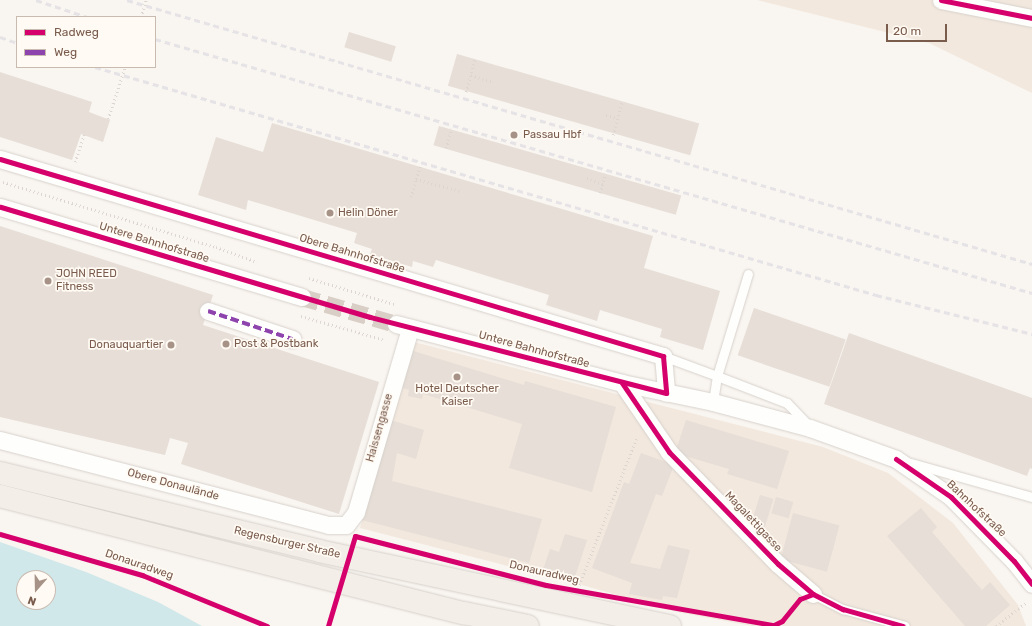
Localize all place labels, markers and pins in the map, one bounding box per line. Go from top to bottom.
place label: Passau Hbf [523,128,581,142]
marker: Passau Hbf [508,129,520,141]
place label: Helin Döner [338,206,398,220]
marker: Helin Döner [325,208,335,218]
place label: JOHN REED Fitness [56,268,117,294]
marker: JOHN REED Fitness [43,276,53,286]
place label: Post & Postbank [234,337,318,351]
place label: Donauquartier [89,338,163,352]
marker: Post & Postbank [221,339,231,349]
marker: Donauquartier [166,340,176,350]
marker: Hotel Deutscher Kaiser [452,372,462,382]
place label: Hotel Deutscher Kaiser [415,383,499,409]

